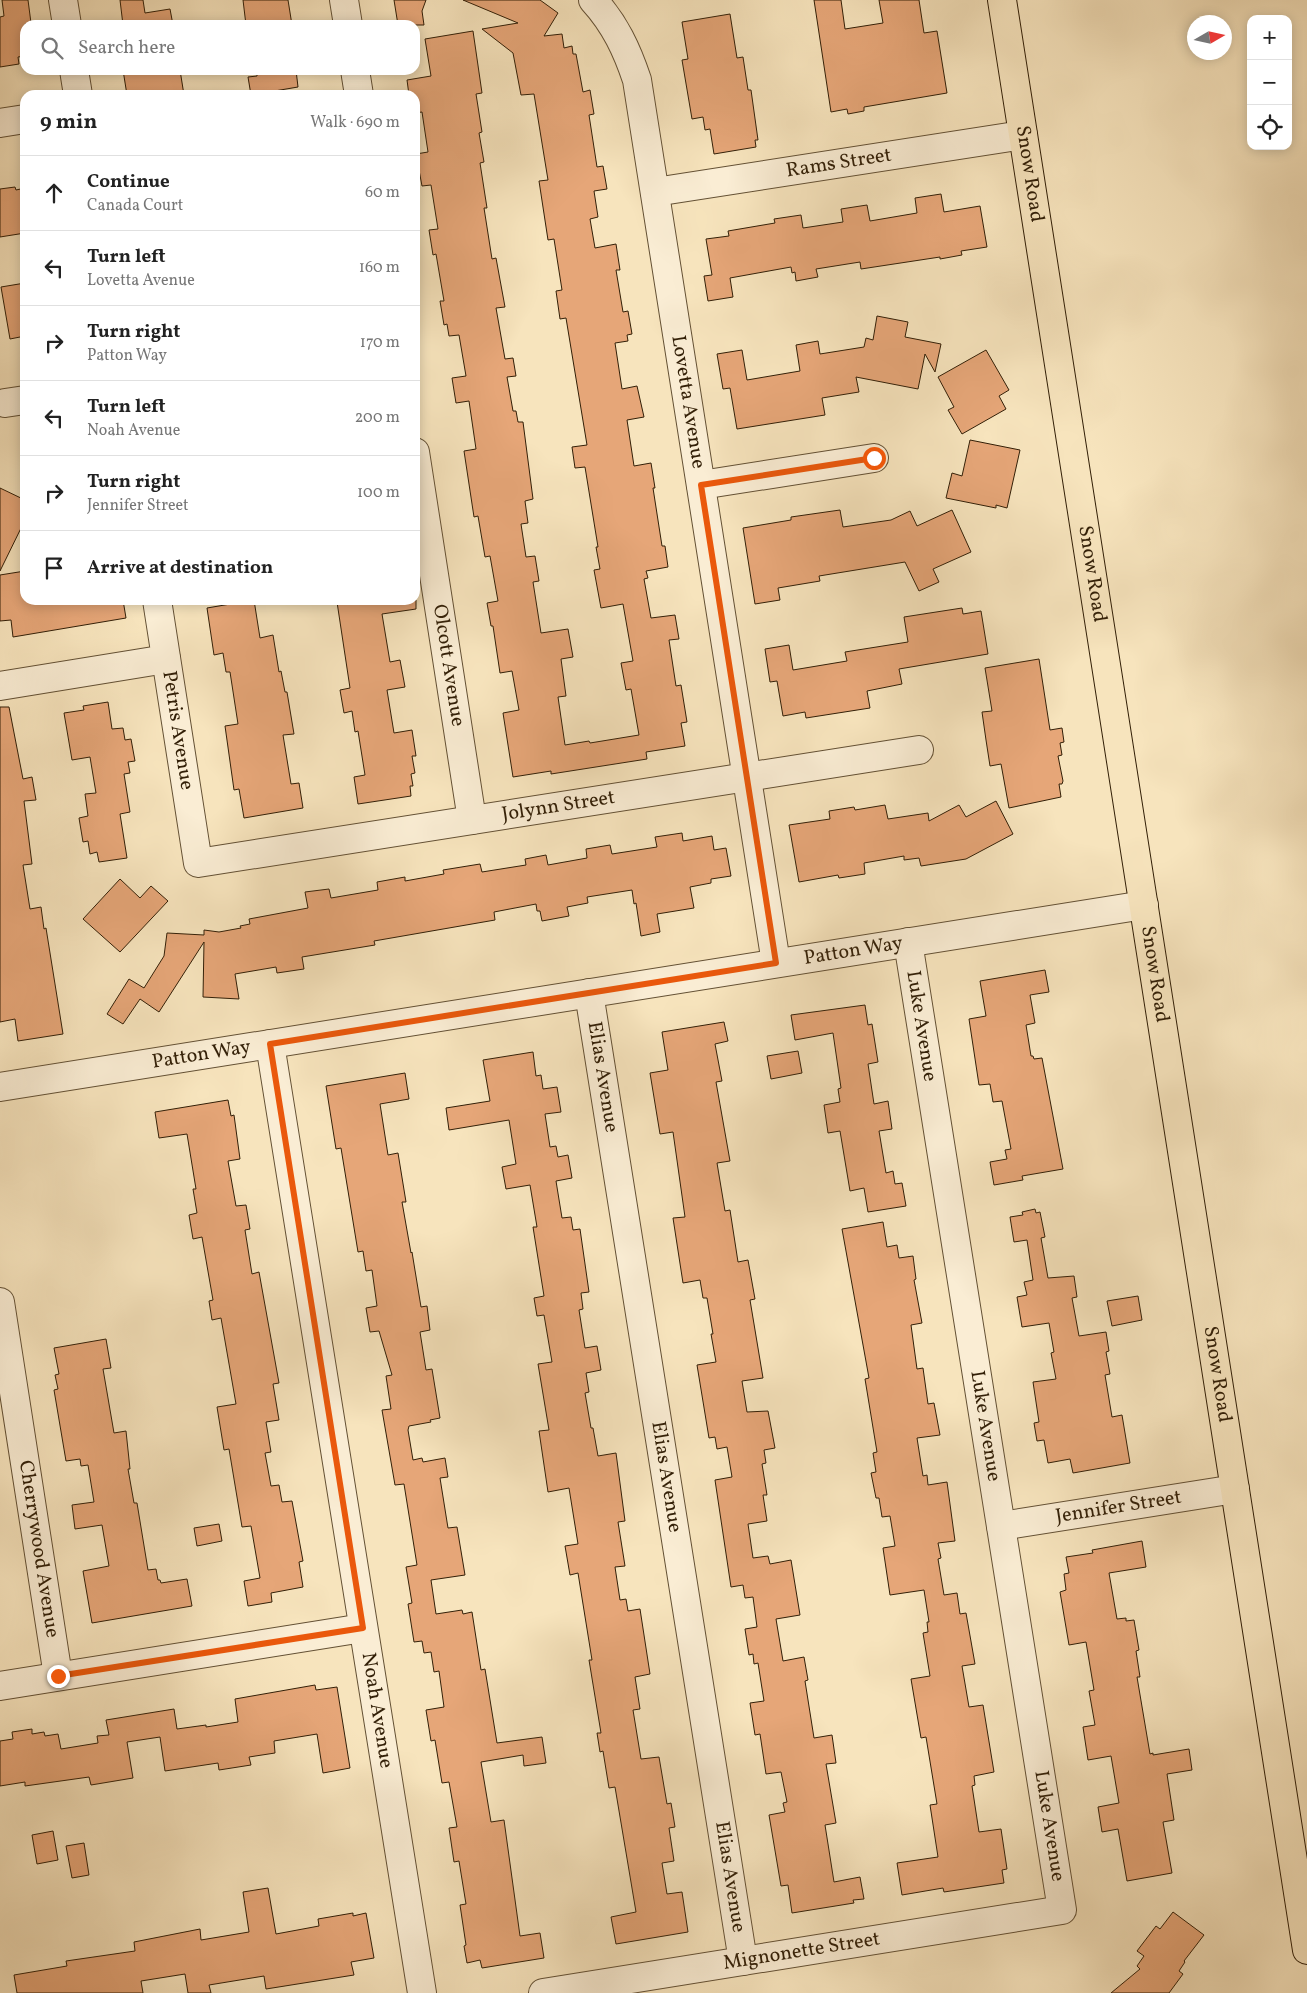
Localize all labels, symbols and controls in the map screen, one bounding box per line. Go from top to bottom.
north arrow [1187,15,1232,60]
map controls [1247,15,1292,150]
button: + [1247,15,1292,60]
search box [20,20,420,75]
icon: search [38,34,66,62]
text: Search here [78,35,175,61]
button: − [1247,60,1292,105]
button: locate [1247,105,1292,150]
text: 9 min [40,108,97,137]
text: Walk · 690 m [310,112,400,134]
street label: Snow Road [1008,124,1051,224]
street label: Rams Street [784,142,894,186]
text: Continue [87,169,170,195]
icon: ahead [40,179,68,207]
text: 60 m [365,182,400,204]
text: Canada Court [87,195,183,217]
text: Turn left [87,244,166,270]
icon: left [40,254,68,282]
text: 160 m [359,257,400,279]
text: Lovetta Avenue [87,270,195,292]
text: Turn right [87,319,180,345]
icon: right [40,329,68,357]
text: 170 m [360,332,400,354]
street label: Lovetta Avenue [663,333,712,471]
text: Patton Way [87,345,167,367]
text: Turn left [87,394,166,420]
icon: left [40,404,68,432]
text: 200 m [355,407,400,429]
text: Noah Avenue [87,420,180,442]
route start [863,447,886,470]
text: Turn right [87,469,180,495]
icon: right [40,479,68,507]
text: 100 m [357,482,400,504]
text: Jennifer Street [87,495,189,517]
street label: Snow Road [1070,524,1113,624]
icon: arrive [40,554,68,582]
text: Arrive at destination [87,555,273,581]
street label: Olcott Avenue [425,602,471,729]
street label: Petris Avenue [154,669,200,792]
street label: Jolynn Street [500,784,617,829]
street label: Snow Road [1133,924,1176,1024]
street label: Patton Way [802,930,905,973]
street label: Luke Avenue [898,969,944,1083]
street label: Elias Avenue [580,1019,625,1134]
street label: Patton Way [150,1033,253,1077]
street label: Snow Road [1196,1324,1238,1425]
street label: Luke Avenue [962,1369,1008,1483]
street label: Elias Avenue [643,1419,689,1534]
street label: Cherrywood Avenue [11,1458,66,1640]
street label: Jennifer Street [1054,1484,1184,1531]
street label: Noah Avenue [354,1651,400,1770]
route end [47,1665,70,1688]
street label: Luke Avenue [1026,1769,1072,1883]
street label: Elias Avenue [707,1819,752,1934]
street label: Mignonette Street [721,1925,882,1978]

